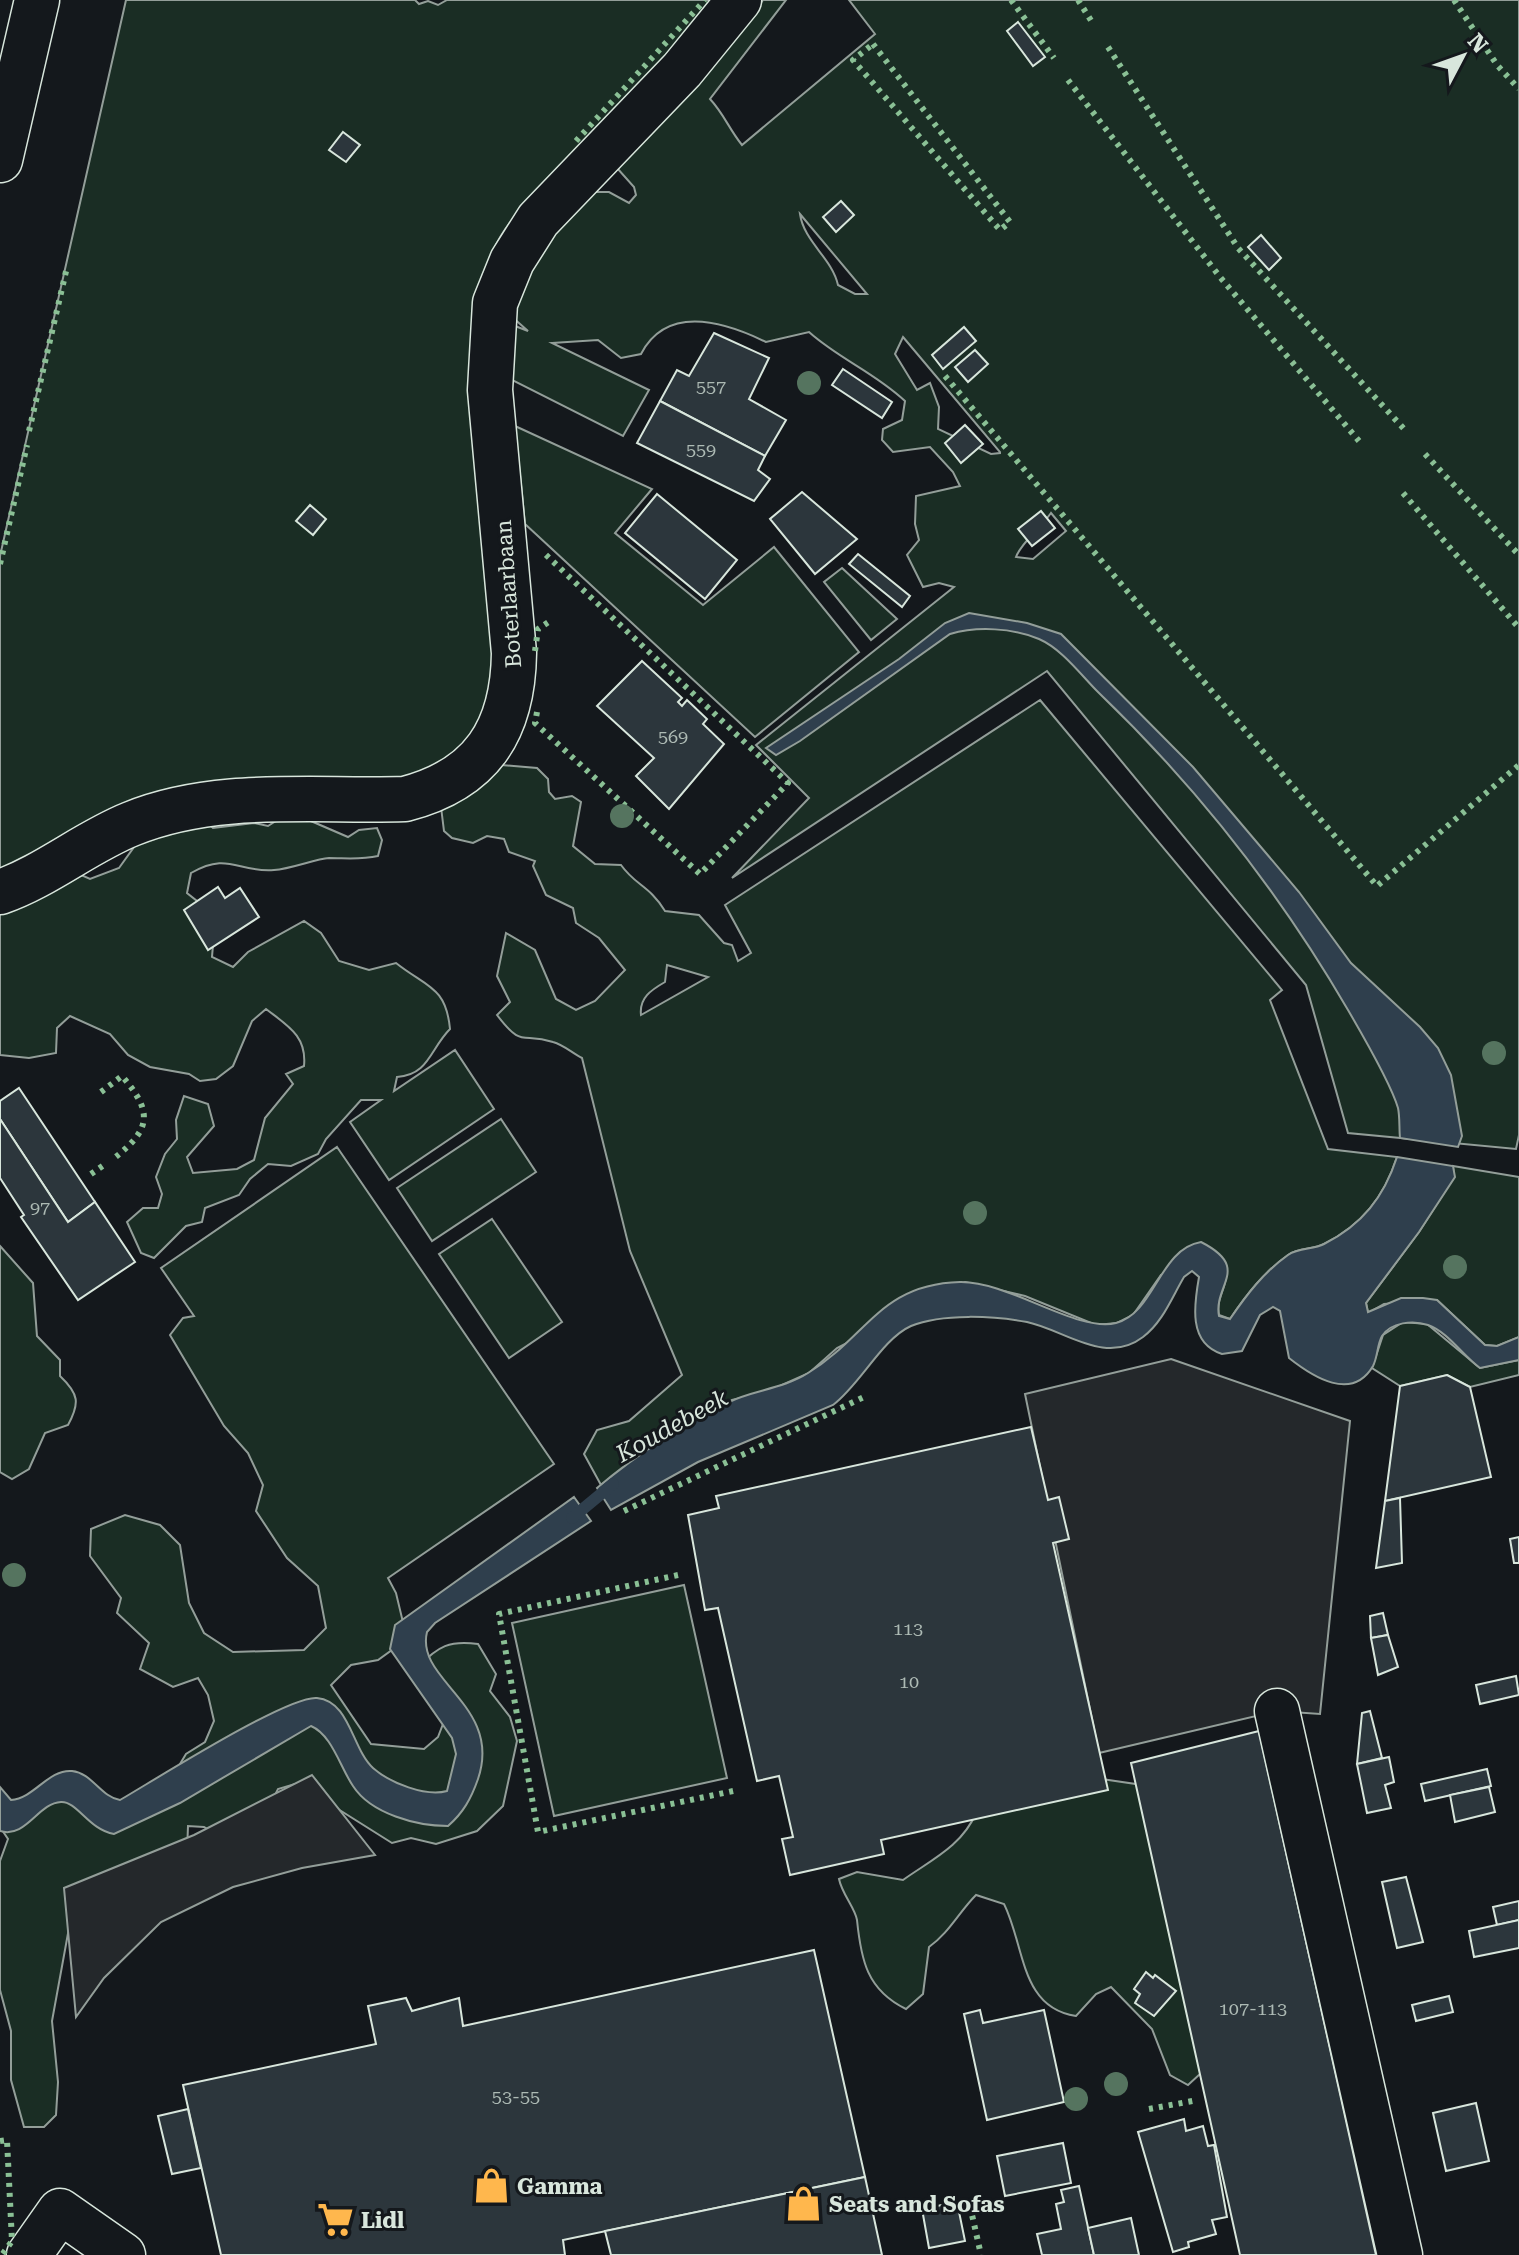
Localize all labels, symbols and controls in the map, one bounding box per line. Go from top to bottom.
north arrow [1423,16,1503,96]
text: N [1463,29,1493,58]
house number: 557 [696,376,726,397]
house number: 559 [686,439,716,460]
street label: Boterlaarbaan [491,519,526,669]
house number: 569 [658,726,688,747]
house number: 97 [30,1197,50,1218]
water label: Koudebeek [610,1384,733,1469]
house number: 113 [893,1618,923,1639]
house number: 10 [899,1671,919,1692]
house number: 107-113 [1219,1998,1287,2019]
house number: 53-55 [492,2086,540,2107]
shop icon: Gamma [472,2167,510,2205]
place label: Gamma [517,2174,603,2199]
shop icon: Seats and Sofas [784,2185,822,2223]
place label: Seats and Sofas [829,2192,1005,2217]
supermarket icon: Lidl [316,2201,354,2239]
place label: Lidl [361,2208,404,2233]

